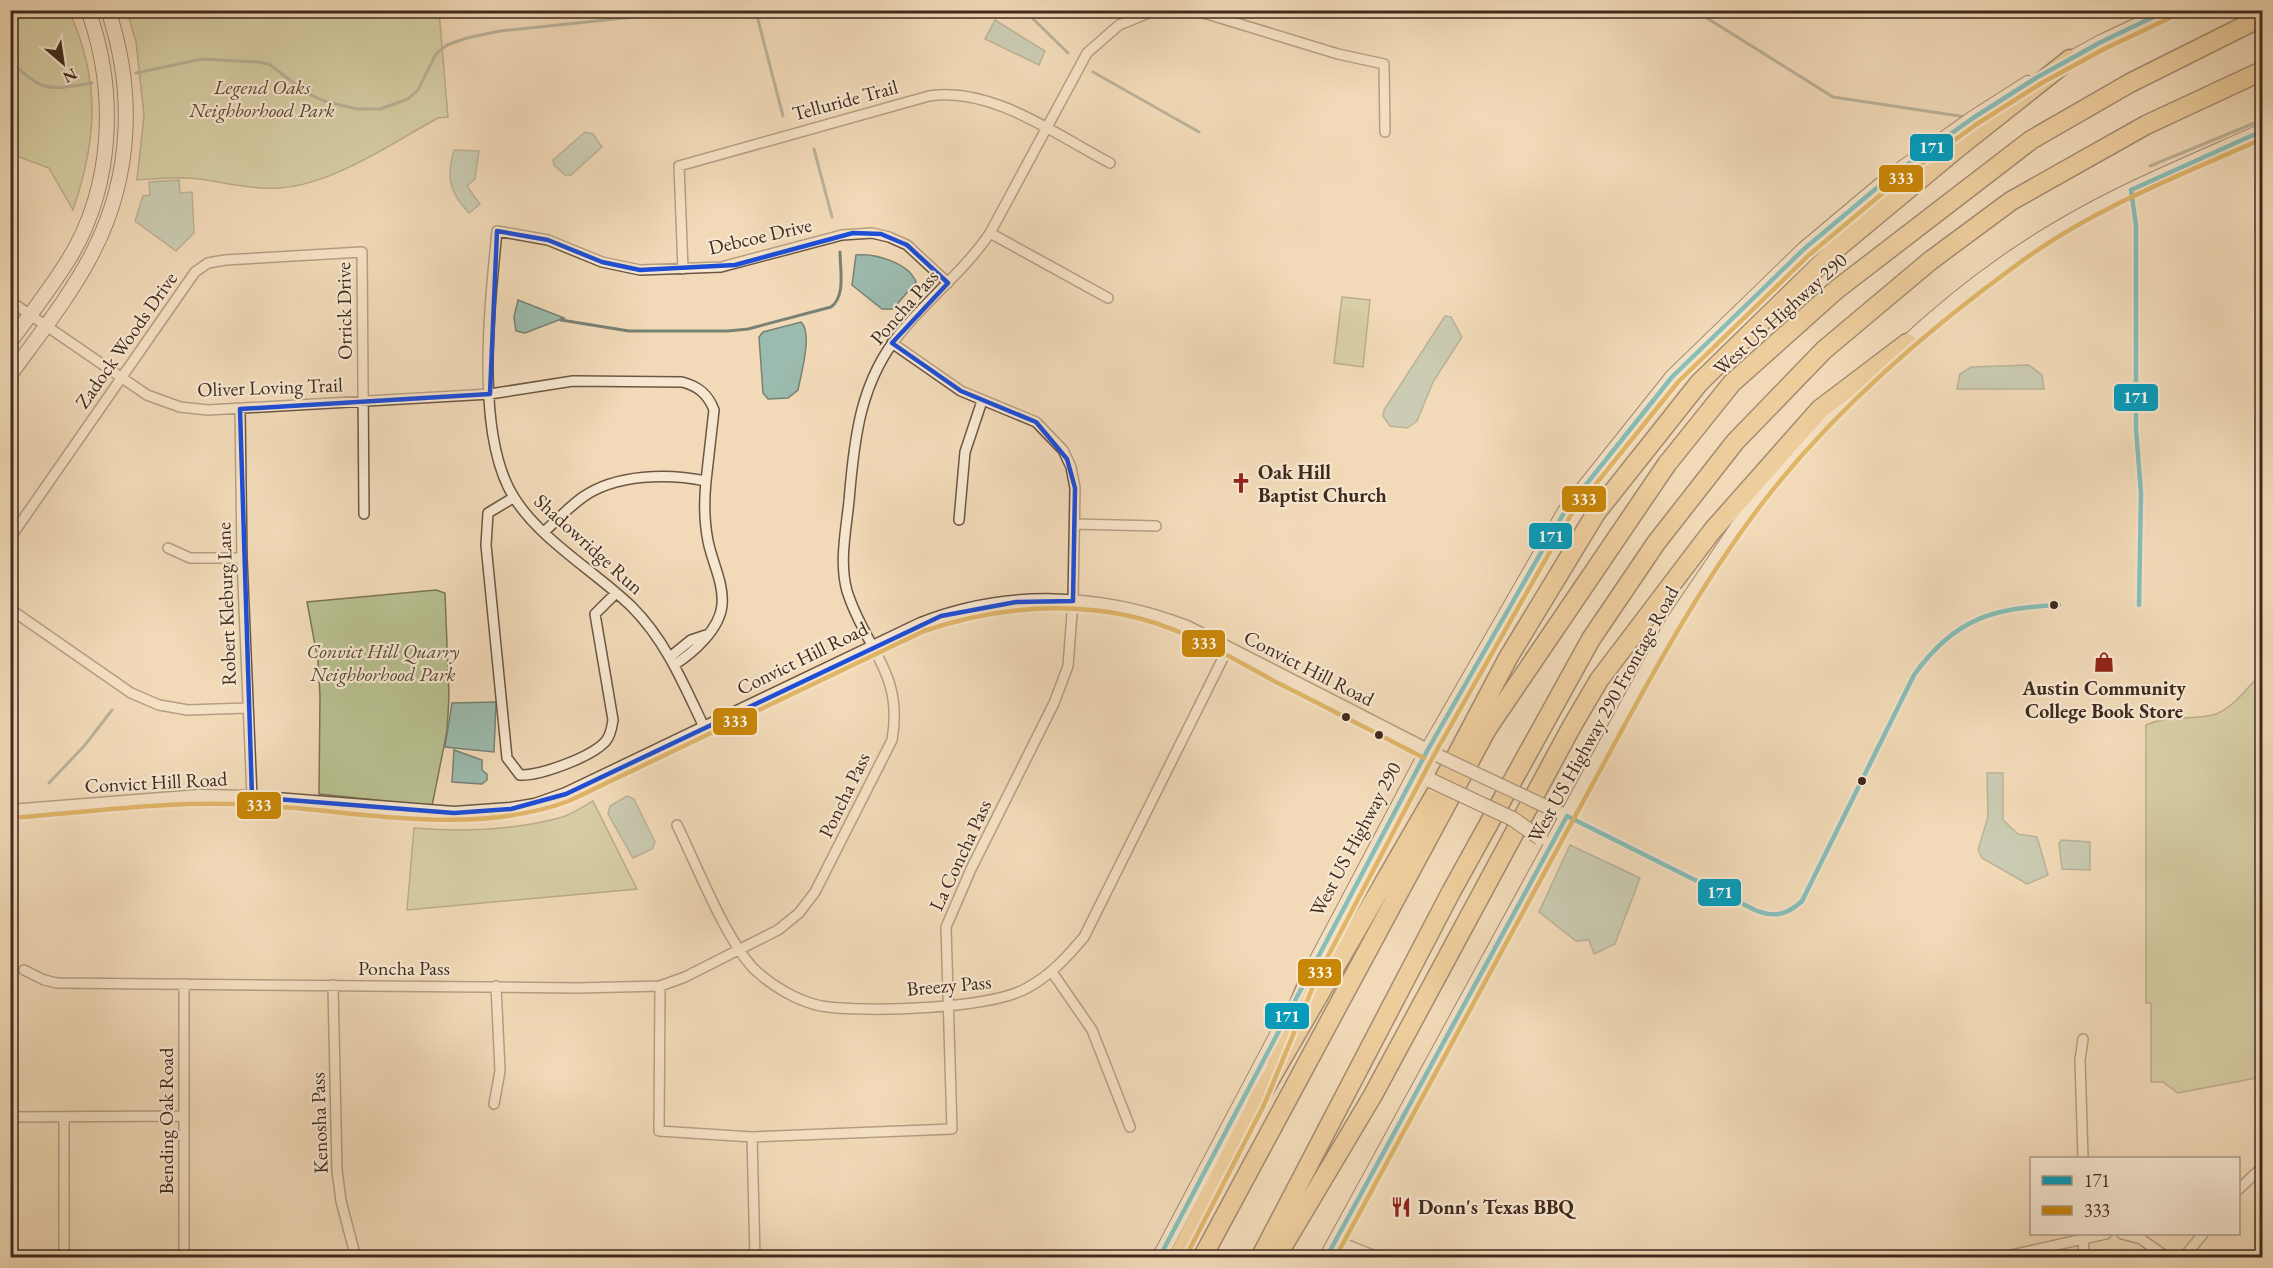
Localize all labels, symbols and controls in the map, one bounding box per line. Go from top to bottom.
north arrow [33,33,93,93]
text: N [59,63,81,88]
street label: Telluride Trail [789,73,901,127]
park label: Legend Oaks Neighborhood Park [188,74,335,123]
line badge: 171 [1909,133,1954,162]
text: 171 [1919,137,1945,158]
line badge: 333 [1878,164,1924,193]
text: 333 [1888,168,1914,189]
street label: Debcoe Drive [706,211,814,261]
street label: West US Highway 290 [1708,247,1853,381]
street label: Orrick Drive [330,262,358,360]
street label: Poncha Pass [864,264,944,350]
street label: Zadock Woods Drive [69,266,183,413]
street label: Oliver Loving Trail [197,371,343,403]
line badge: 171 [2113,383,2159,412]
text: 171 [2123,387,2149,408]
place label: Oak Hill Baptist Church [1258,459,1387,508]
church icon: Oak Hill Baptist Church [1229,471,1253,495]
line badge: 333 [1561,485,1607,513]
street label: Shadowridge Run [529,488,650,600]
text: 333 [1571,489,1597,510]
street label: Robert Kleburg Lane [210,522,242,686]
line badge: 171 [1528,522,1573,550]
text: 171 [1538,526,1564,547]
street label: West US Highway 290 Frontage Road [1522,580,1685,847]
unlabelled marker [2048,599,2060,611]
street label: Convict Hill Road [732,615,873,701]
street label: Convict Hill Road [1239,624,1379,712]
line badge: 333 [1181,629,1226,658]
text: 333 [1191,633,1217,654]
park label: Convict Hill Quarry Neighborhood Park [307,638,459,687]
shop icon: Austin Community College Book Store [2092,650,2116,674]
place label: Austin Community College Book Store [2021,675,2186,724]
line badge: 333 [712,707,758,736]
text: 333 [722,711,748,732]
unlabelled marker [1340,711,1352,723]
unlabelled marker [1373,729,1385,741]
street label: Poncha Pass [812,748,876,842]
street label: West US Highway 290 [1303,757,1407,921]
street label: Convict Hill Road [84,765,229,799]
unlabelled marker [1856,775,1868,787]
line badge: 333 [236,791,282,820]
text: 333 [246,795,272,816]
street label: La Concha Pass [923,795,997,915]
line badge: 171 [1697,878,1742,907]
text: 171 [1707,882,1733,903]
street label: Poncha Pass [358,955,450,981]
line badge: 333 [1297,958,1342,987]
text: 333 [1307,962,1333,983]
street label: Breezy Pass [905,968,993,1002]
line badge: 171 [1264,1002,1310,1030]
text: 171 [1274,1006,1300,1027]
street label: Bending Oak Road [153,1047,179,1194]
street label: Kenosha Pass [304,1072,334,1174]
legend [2030,1157,2240,1235]
text: 171 [2084,1169,2110,1192]
place label: Donn's Texas BBQ [1418,1194,1576,1220]
restaurant icon: Donn's Texas BBQ [1389,1195,1413,1219]
text: 333 [2084,1199,2110,1222]

